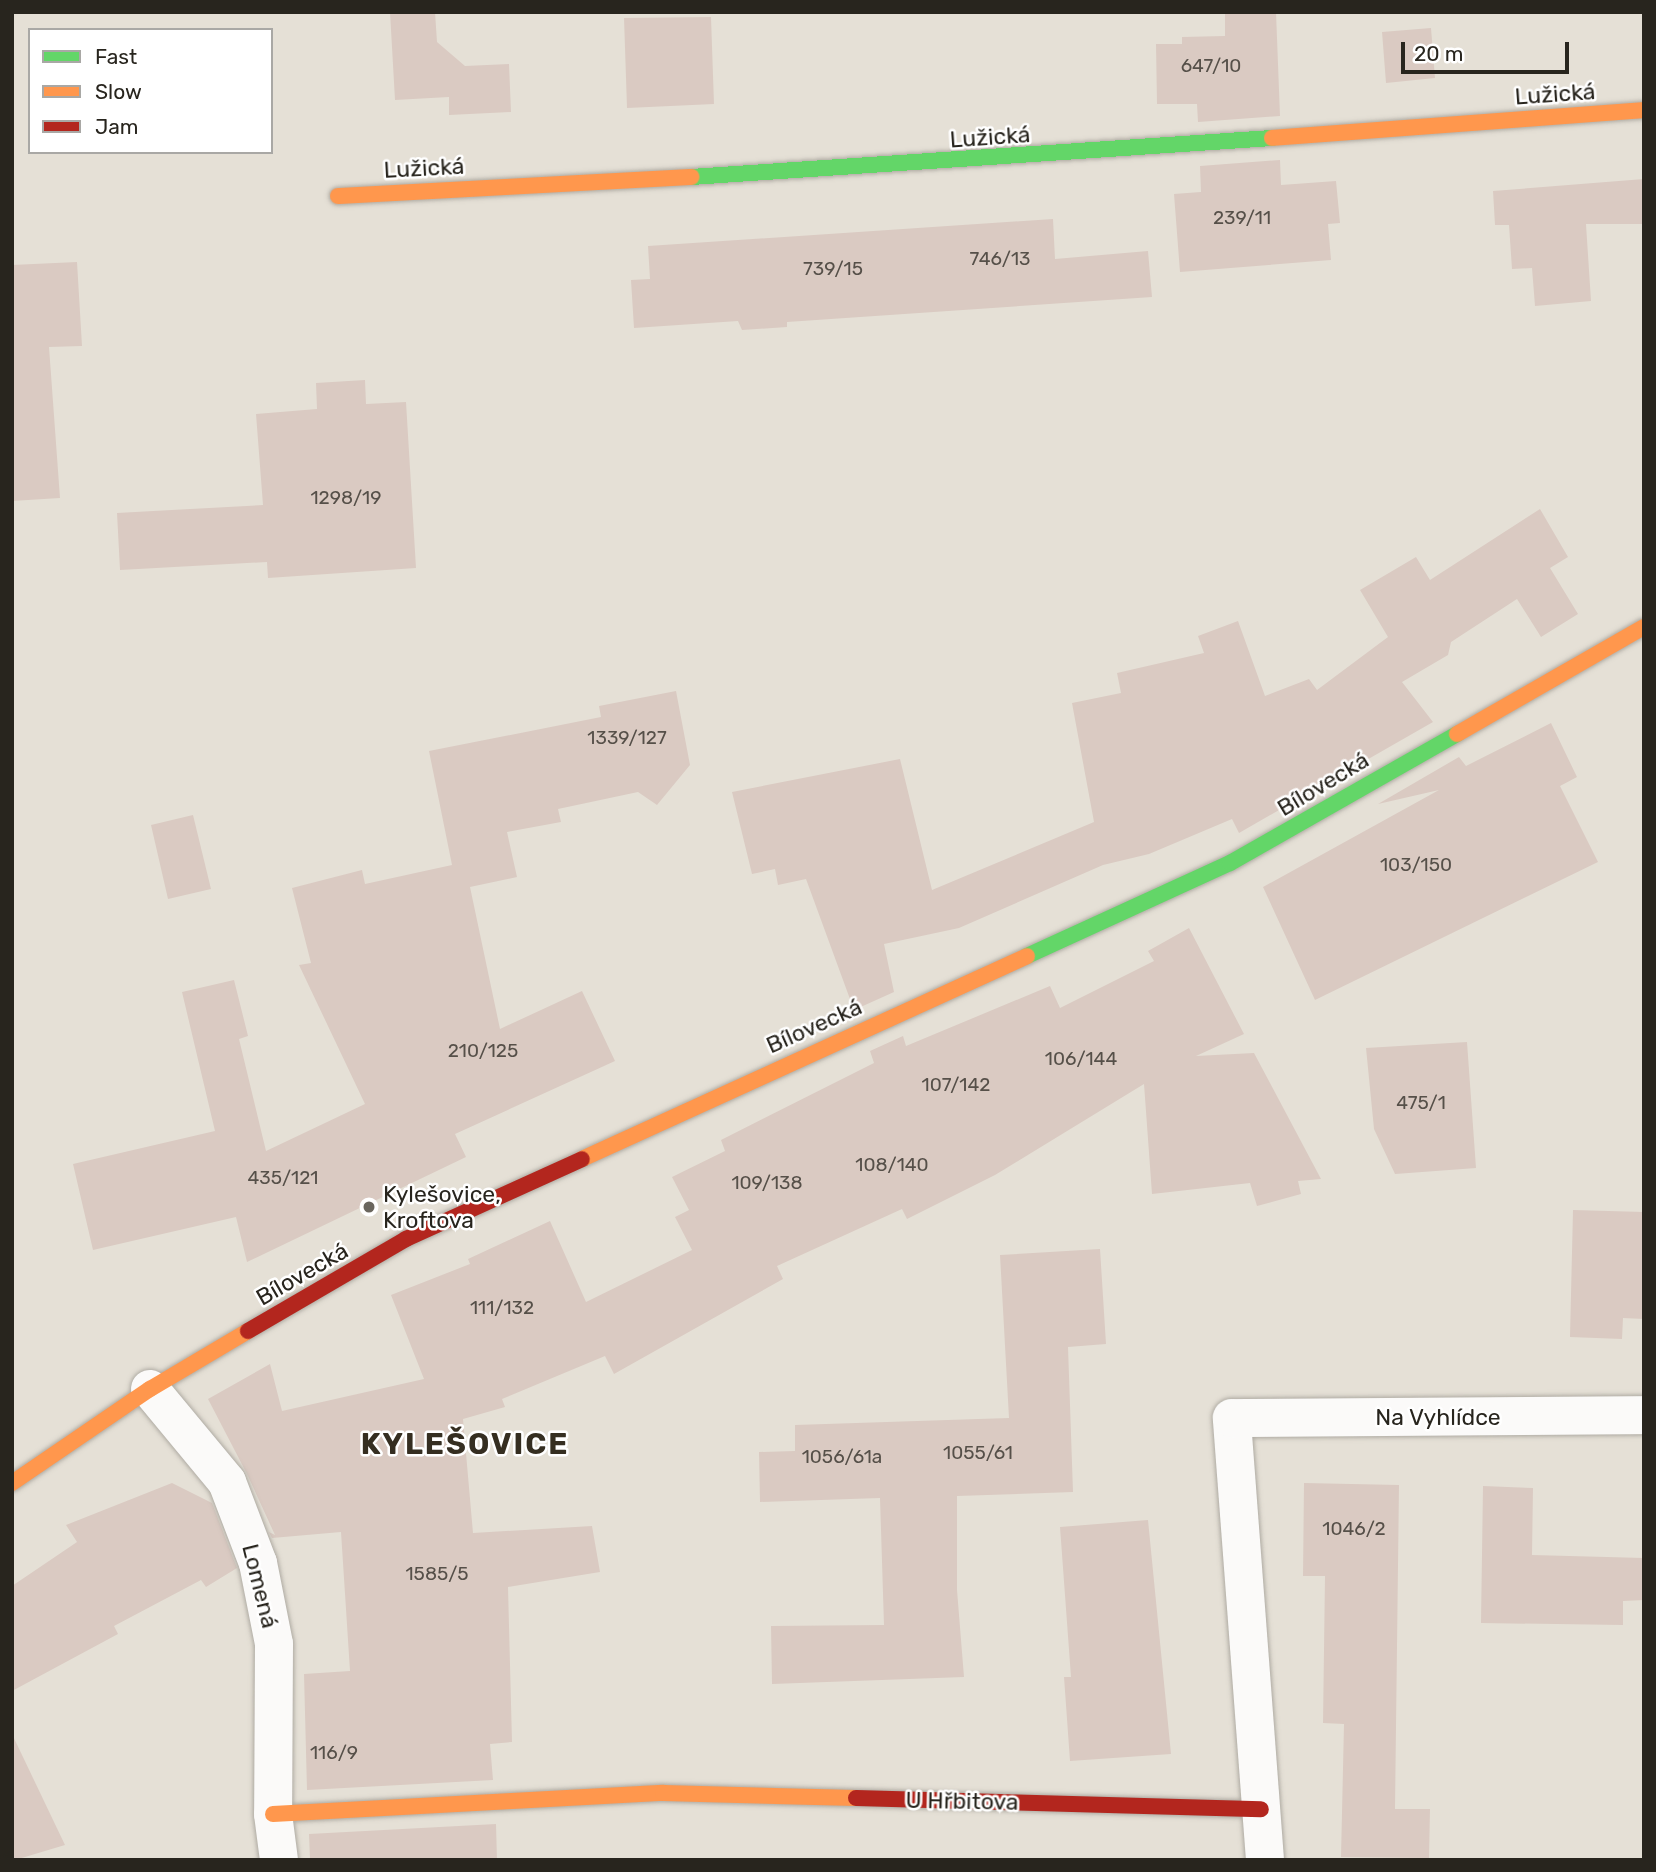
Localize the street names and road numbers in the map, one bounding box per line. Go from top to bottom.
street label: Lužická [1514,77,1596,111]
street label: Lužická [949,120,1031,154]
street label: Lužická [383,152,465,184]
street label: Bílovecká [1272,746,1374,822]
street label: Bílovecká [762,993,866,1059]
street label: Bílovecká [251,1237,353,1311]
street label: Na Vyhlídce [1375,1403,1501,1431]
street label: Lomená [236,1541,284,1631]
street label: U Hřbitova [905,1786,1019,1816]

